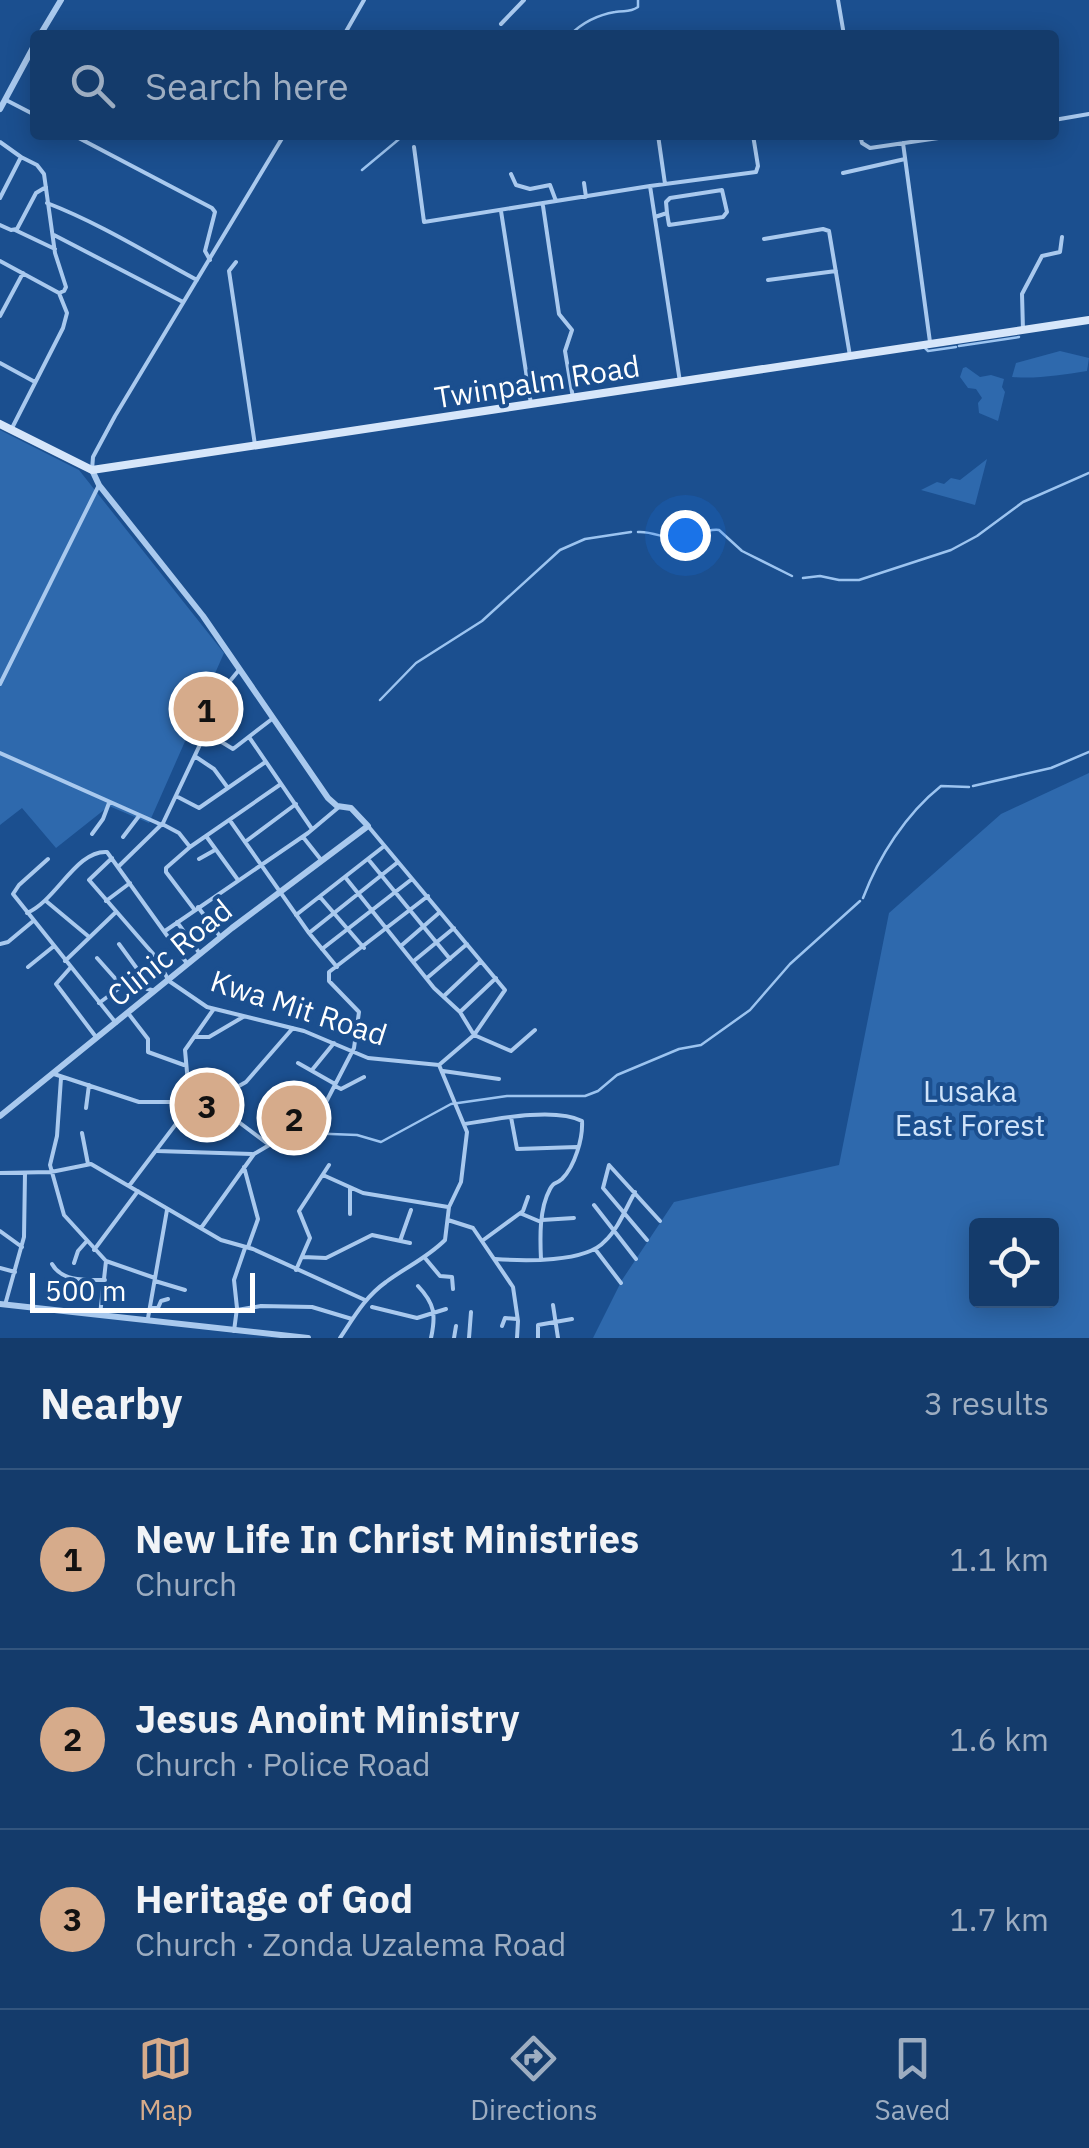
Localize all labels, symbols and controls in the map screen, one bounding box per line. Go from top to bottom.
search box [30,30,1059,140]
icon: search [65,58,120,113]
text: Search here [145,61,349,110]
street label: Twinpalm Road [432,346,642,416]
your location [660,510,711,561]
pin: 1 [174,672,238,746]
street label: Clinic Road [98,890,240,1014]
street label: Kwa Mit Road [206,960,392,1054]
pin: 3 [174,1068,240,1142]
park label: Lusaka East Forest [895,1071,1045,1144]
pin: 2 [262,1080,326,1156]
map controls [969,1218,1059,1308]
button: locate [969,1218,1059,1308]
scale bar [30,1268,255,1312]
text: 500 m [45,1272,126,1309]
text: Nearby [40,1376,182,1431]
text: 3 results [924,1382,1049,1424]
text: New Life In Christ Ministries [135,1514,639,1563]
text: 1 [63,1538,82,1580]
text: 1.1 km [950,1538,1049,1580]
text: Church [135,1563,237,1605]
text: Jesus Anoint Ministry [135,1694,520,1743]
text: 2 [63,1718,82,1760]
text: 1.6 km [950,1718,1049,1760]
text: Church · Police Road [135,1743,431,1785]
text: Heritage of God [135,1874,413,1923]
text: 3 [63,1898,82,1940]
text: 1.7 km [950,1898,1049,1940]
text: Church · Zonda Uzalema Road [135,1923,566,1965]
tab: Map [138,2031,193,2128]
tab: Directions [470,2031,598,2128]
tab: Saved [874,2031,951,2128]

